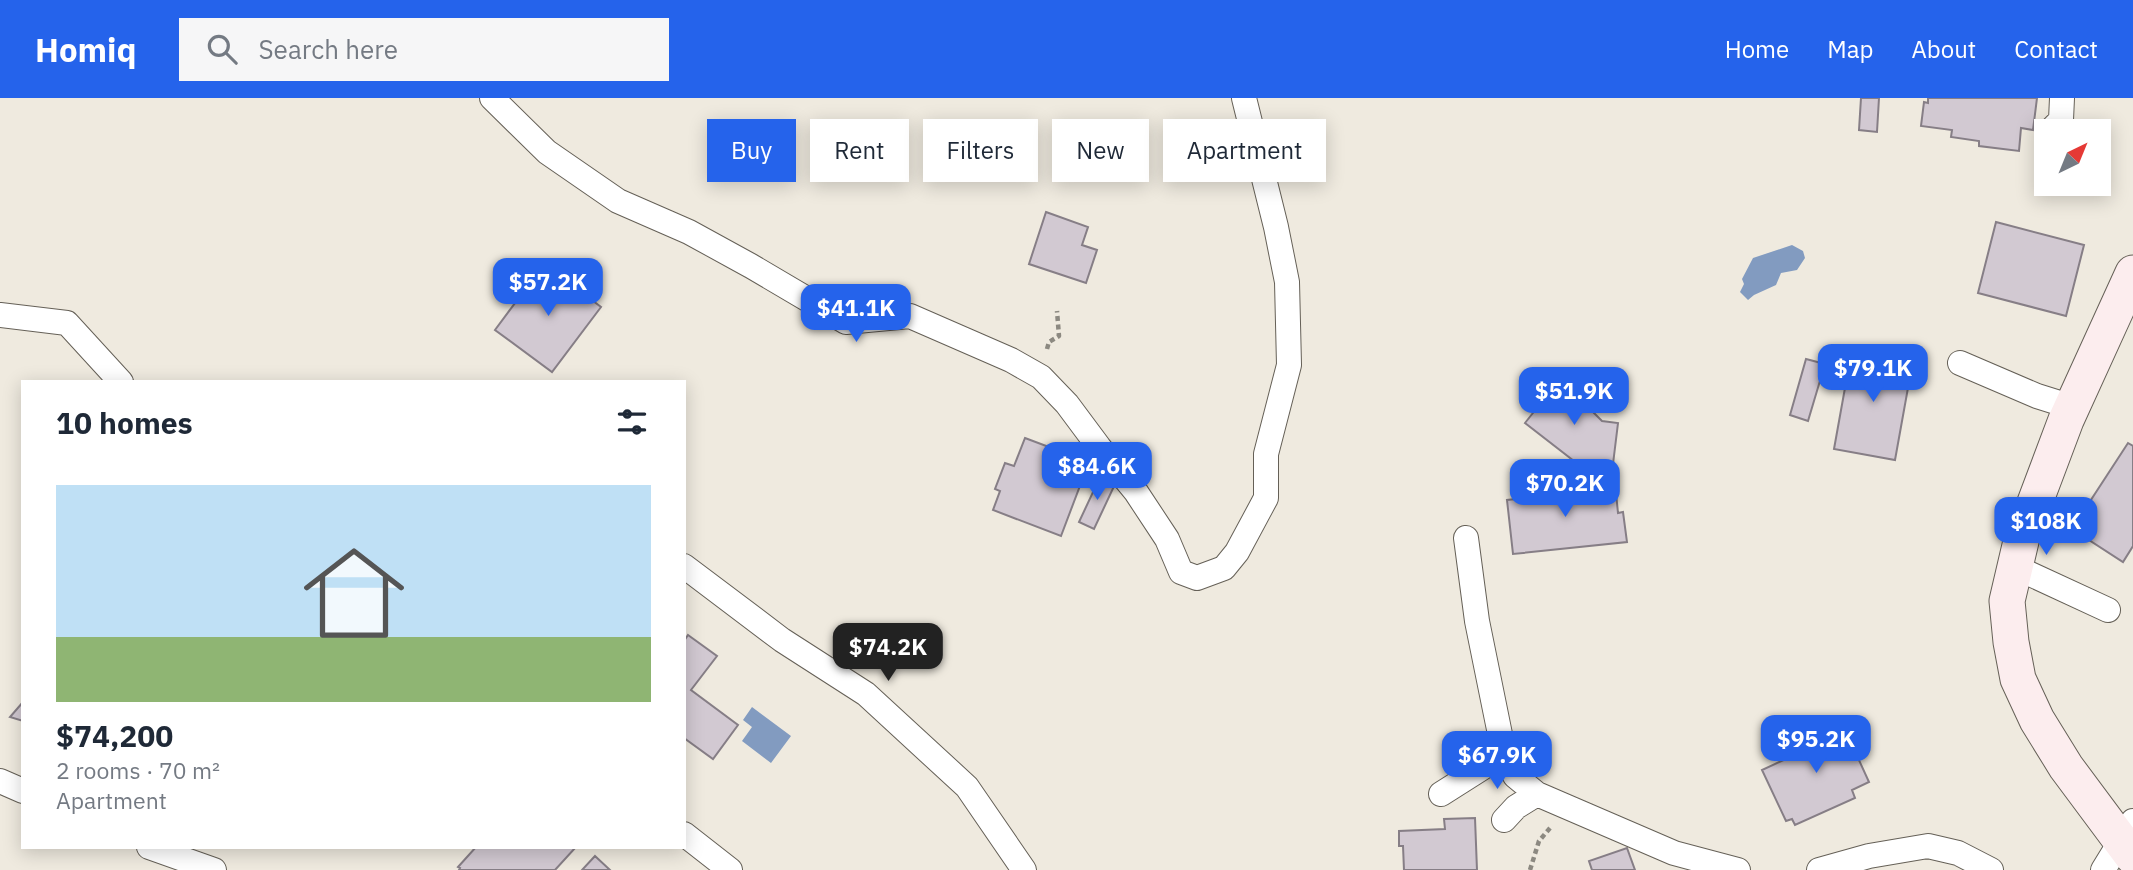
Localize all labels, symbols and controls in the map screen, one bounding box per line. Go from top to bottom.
search box [179,18,669,81]
text: Homiq [35,28,137,71]
icon: search [203,30,241,68]
text: Search here [259,32,398,66]
text: Home [1725,33,1789,65]
text: Map [1827,33,1873,65]
text: About [1911,33,1976,65]
text: Contact [2014,33,2098,65]
chip: Buy [707,119,796,182]
chip: Rent [810,119,909,182]
chip: Filters [923,119,1038,182]
chip: New [1052,119,1149,182]
chip: Apartment [1163,119,1326,182]
north arrow [2034,119,2110,196]
map controls [2034,119,2111,196]
pin: $57.2K [491,258,605,318]
text: $57.2K [509,266,587,296]
pin: $41.1K [799,285,913,344]
text: $41.1K [817,292,895,322]
pin: $79.1K [1816,344,1930,404]
text: $79.1K [1834,352,1912,382]
pin: $51.9K [1517,368,1631,427]
text: $51.9K [1535,375,1613,405]
text: 10 homes [56,403,193,442]
icon: filters [613,403,651,441]
pin: $84.6K [1040,442,1154,502]
text: $84.6K [1058,450,1136,480]
pin: $70.2K [1508,460,1622,519]
text: $70.2K [1526,467,1604,497]
pin: $108K [1997,498,2095,557]
text: $108K [2010,505,2082,535]
icon: home [291,530,417,656]
pin: $74.2K [831,624,945,683]
text: $74.2K [849,631,927,661]
text: $74,200 [56,716,173,755]
pin: $95.2K [1759,716,1873,775]
text: $95.2K [1777,723,1855,753]
pin: $67.9K [1440,732,1554,791]
text: $67.9K [1458,739,1536,769]
text: 2 rooms · 70 m² [56,755,220,785]
text: Apartment [56,785,167,815]

